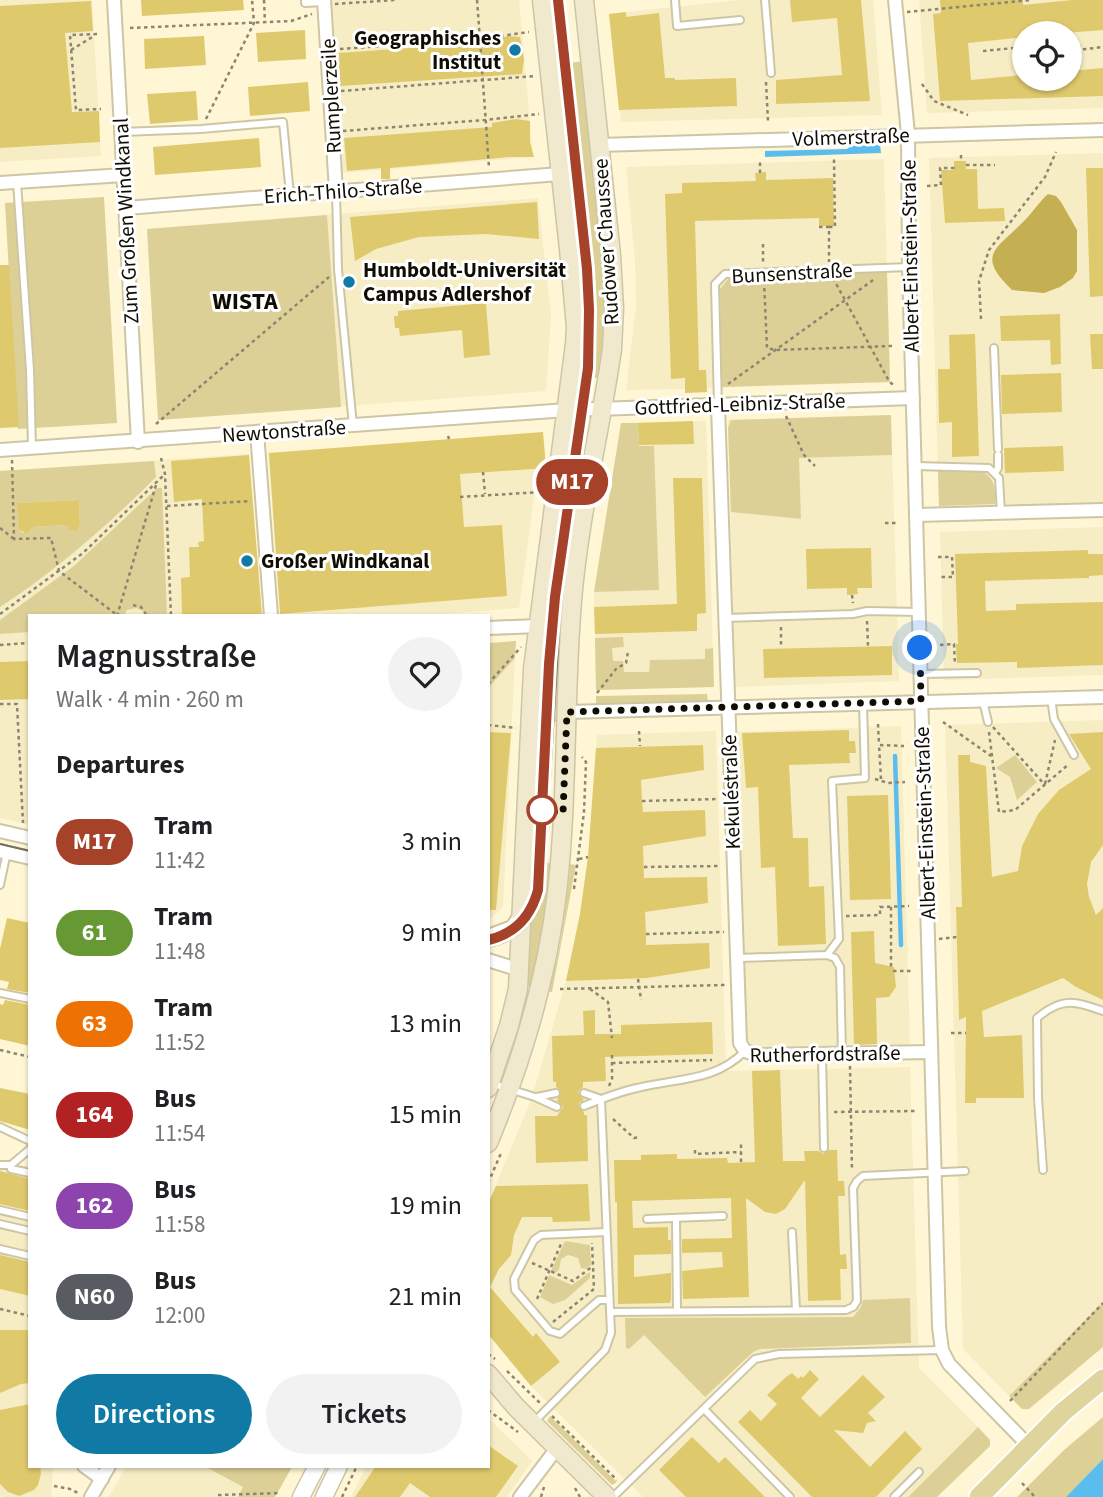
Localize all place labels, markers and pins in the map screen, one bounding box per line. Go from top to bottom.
place label: Geographisches Institut [354,23,501,77]
marker: Geographisches Institut [507,42,523,58]
place label: Humboldt-Universität Campus Adlershof [363,255,566,309]
marker: Humboldt-Universität Campus Adlershof [341,274,357,290]
place label: Großer Windkanal [261,546,429,576]
marker: Großer Windkanal [239,553,255,569]
unlabelled marker [527,795,557,825]

